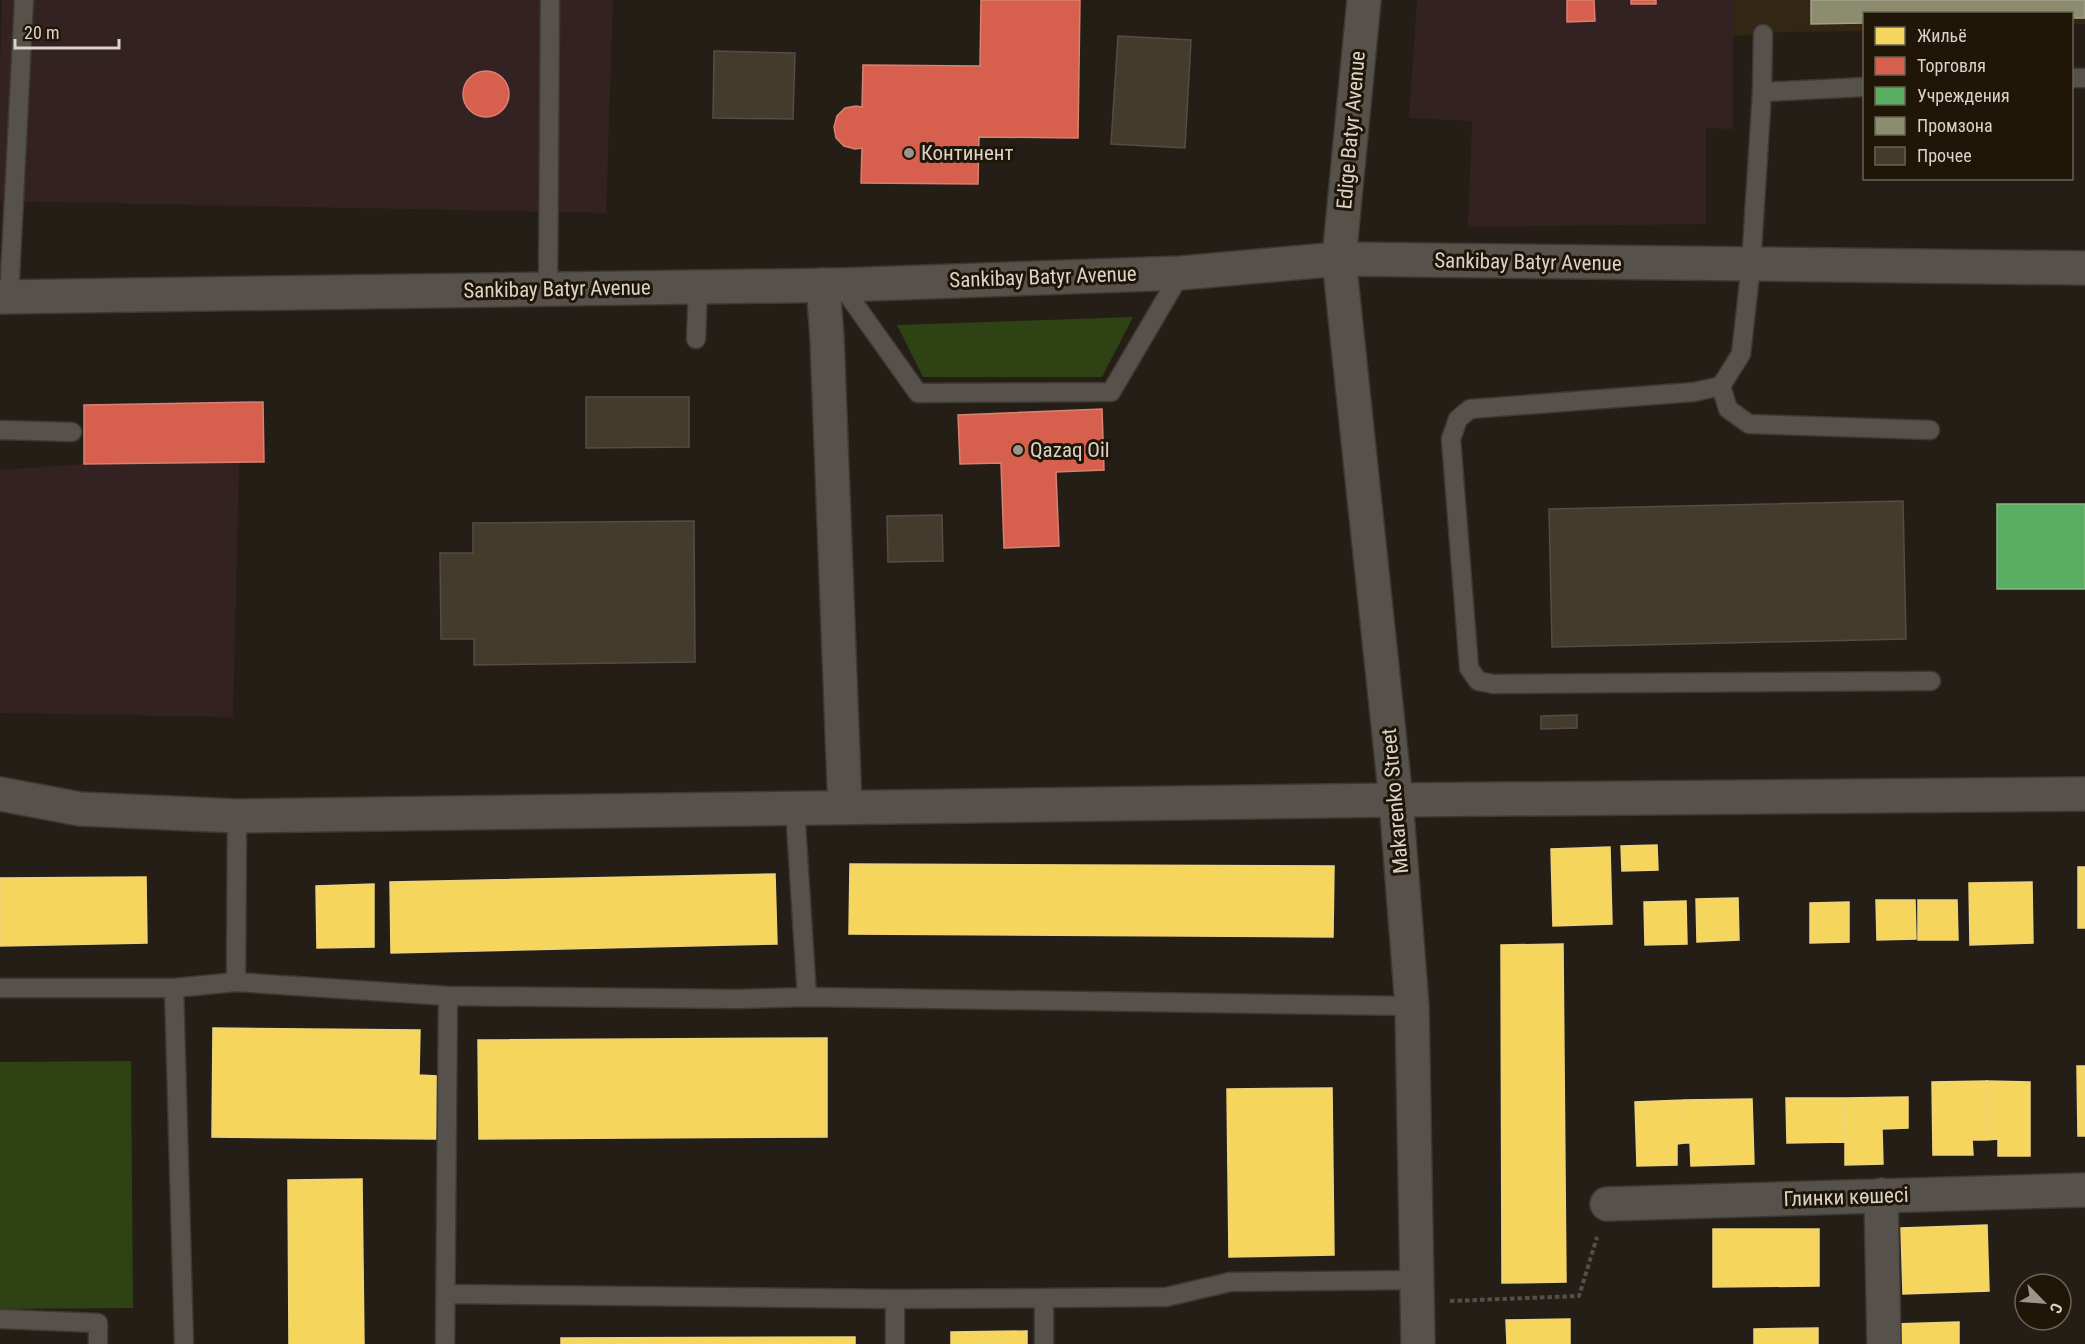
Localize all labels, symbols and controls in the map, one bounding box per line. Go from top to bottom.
scale bar [15,12,118,50]
legend [1863,12,2073,180]
text: 20 m [24,22,59,43]
text: Жильё [1917,25,1967,46]
street label: Edige Batyr Avenue [1332,50,1370,210]
text: Торговля [1917,55,1986,76]
text: Учреждения [1917,85,2010,106]
text: Промзона [1917,115,1993,136]
place label: Континент [921,141,1014,165]
text: Прочее [1917,145,1972,166]
marker: Континент [902,146,916,160]
street label: Sankibay Batyr Avenue [1434,248,1622,276]
street label: Sankibay Batyr Avenue [949,262,1137,292]
street label: Sankibay Batyr Avenue [463,275,651,303]
place label: Qazaq Oil [1030,438,1110,462]
marker: Qazaq Oil [1011,443,1025,457]
street label: Makarenko Street [1377,727,1413,875]
street label: Глинки көшесі [1783,1183,1909,1211]
north arrow [2013,1272,2073,1332]
text: С [2046,1300,2067,1316]

